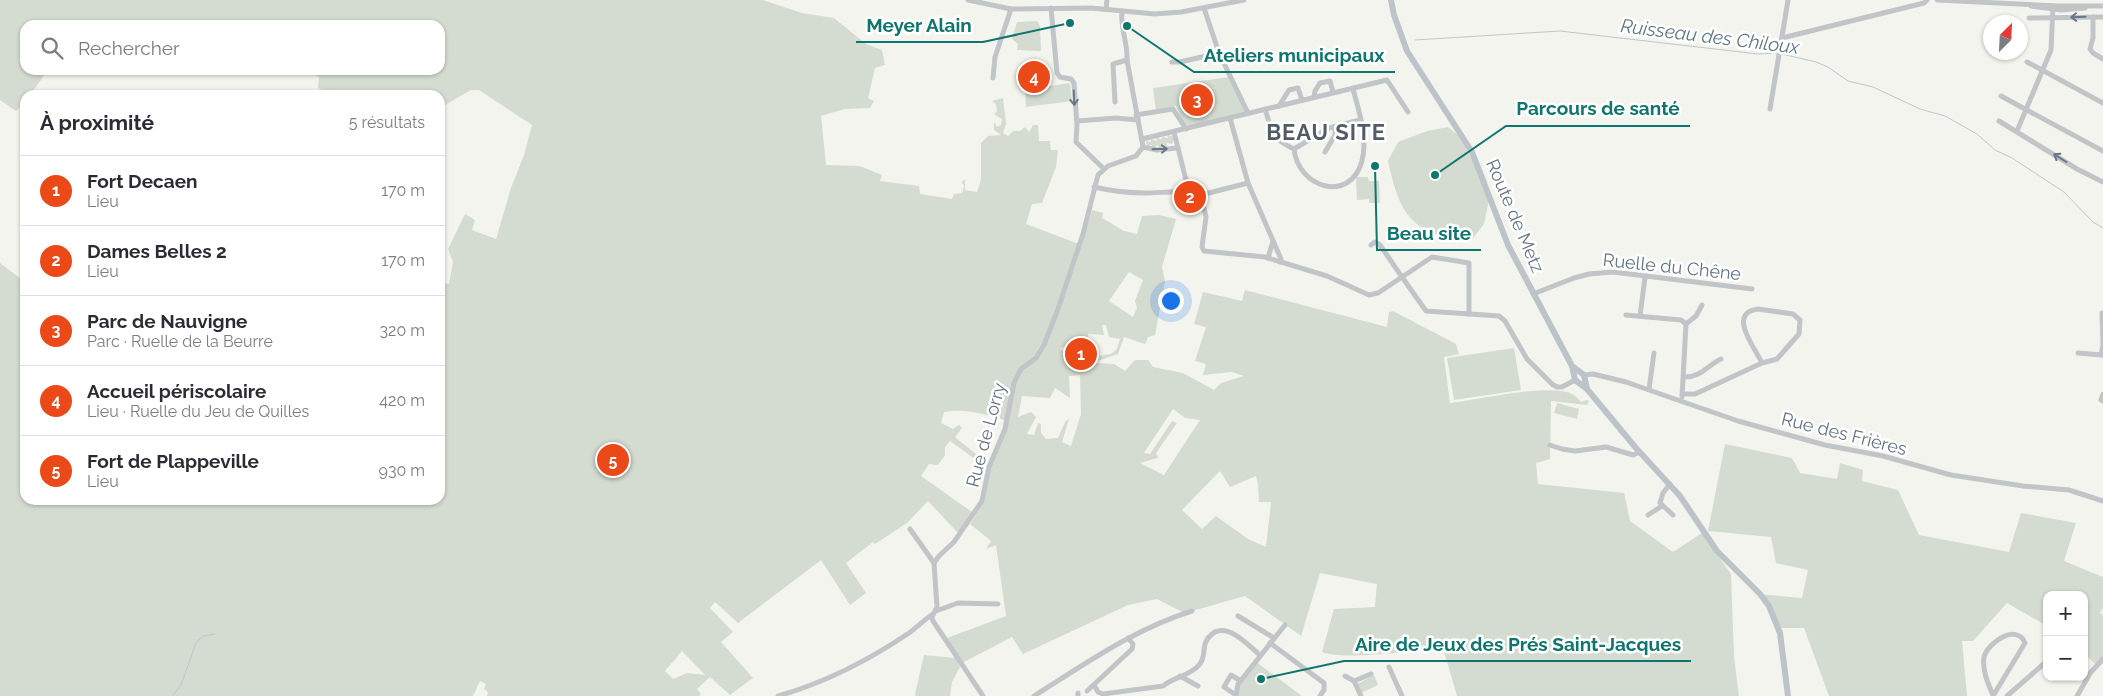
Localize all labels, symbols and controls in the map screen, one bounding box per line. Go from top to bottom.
callout: Meyer Alain [856,8,983,42]
one-way arrow [2070,13,2086,22]
text: Meyer Alain [866,14,972,36]
water label: Ruisseau des Chiloux [1620,14,1801,58]
north arrow [1983,15,2028,60]
search box [20,20,445,75]
icon: search [38,34,66,62]
text: Rechercher [78,37,180,59]
callout: Ateliers municipaux [1194,38,1395,72]
text: Ateliers municipaux [1204,44,1385,66]
pin: 4 [1018,58,1050,96]
pin: 3 [1181,81,1213,119]
one-way arrow [1070,90,1079,106]
callout: Parcours de santé [1506,92,1690,126]
text: Parcours de santé [1516,97,1680,119]
text: À proximité [40,110,154,135]
text: 5 résultats [349,113,425,132]
district label: BEAU SITE [1266,119,1386,145]
one-way arrow [1152,144,1168,154]
one-way arrow [2054,153,2068,163]
street label: Route de Metz [1482,156,1549,276]
text: Fort Decaen [87,170,198,192]
pin: 2 [1174,178,1206,216]
text: 1 [52,181,60,200]
text: 170 m [381,181,425,200]
text: Lieu [87,192,119,211]
callout: Beau site [1377,216,1481,250]
text: Beau site [1387,222,1471,244]
text: Dames Belles 2 [87,240,227,262]
street label: Ruelle du Chêne [1602,249,1743,284]
text: 2 [51,251,61,270]
text: 170 m [381,251,425,270]
text: Lieu [87,262,119,281]
your location [1158,288,1184,314]
text: Parc de Nauvigne [87,310,248,332]
text: 3 [52,321,60,340]
text: 320 m [380,321,425,340]
text: Parc · Ruelle de la Beurre [87,332,273,351]
pin: 1 [1065,335,1097,373]
text: Accueil périscolaire [87,380,266,402]
street label: Rue de Lorry [961,380,1010,489]
text: 4 [51,391,61,410]
text: 420 m [379,391,425,410]
text: Lieu · Ruelle du Jeu de Quilles [87,402,309,421]
street label: Rue des Frières [1779,408,1909,459]
pin: 5 [597,441,629,479]
text: Fort de Plappeville [87,450,259,472]
text: 5 [52,461,60,480]
text: 930 m [379,461,425,480]
text: Lieu [87,472,119,491]
map controls [2043,591,2088,681]
button: + [2043,591,2088,636]
callout: Aire de Jeux des Prés Saint-Jacques [1344,627,1691,661]
text: Aire de Jeux des Prés Saint-Jacques [1355,633,1681,655]
button: − [2043,636,2088,681]

